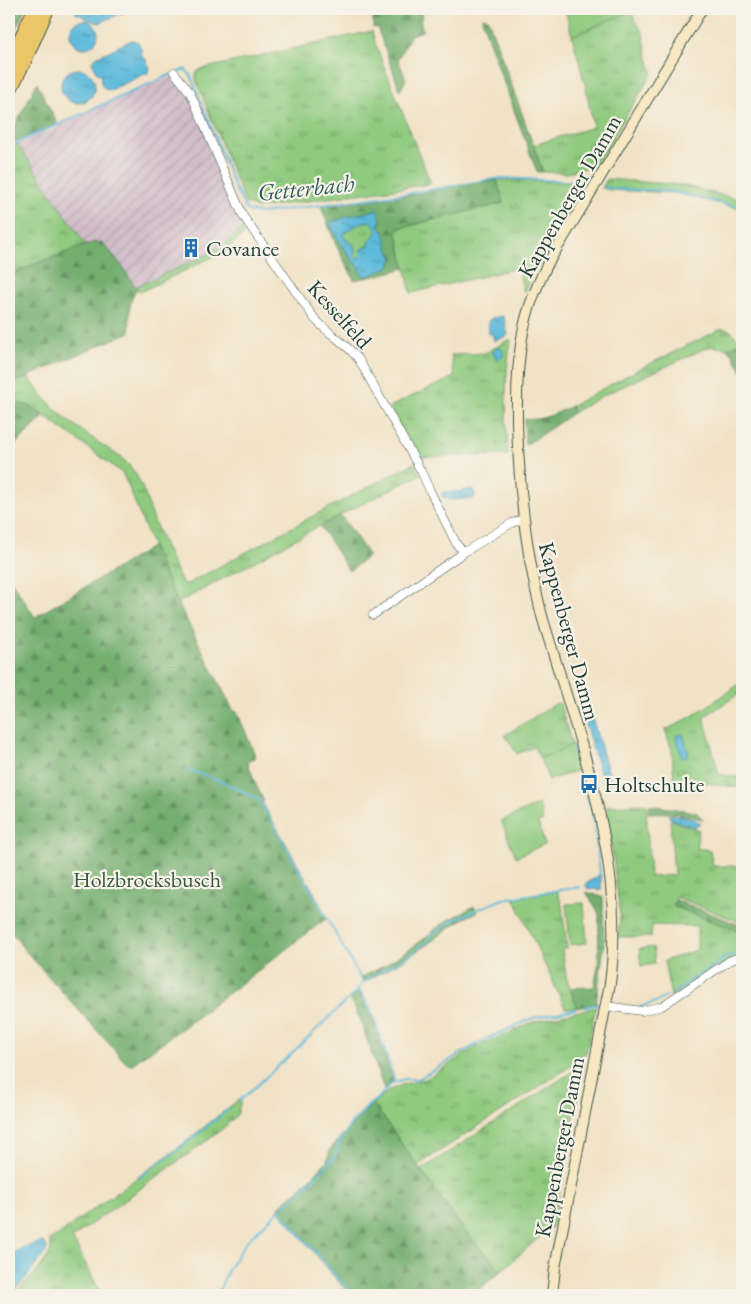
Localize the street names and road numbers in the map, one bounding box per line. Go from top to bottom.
street label: Kappenberger Damm [511,110,628,283]
street label: Kesselfeld [301,274,379,356]
street label: Kappenberger Damm [532,539,607,724]
street label: Kappenberger Damm [528,1054,591,1240]

